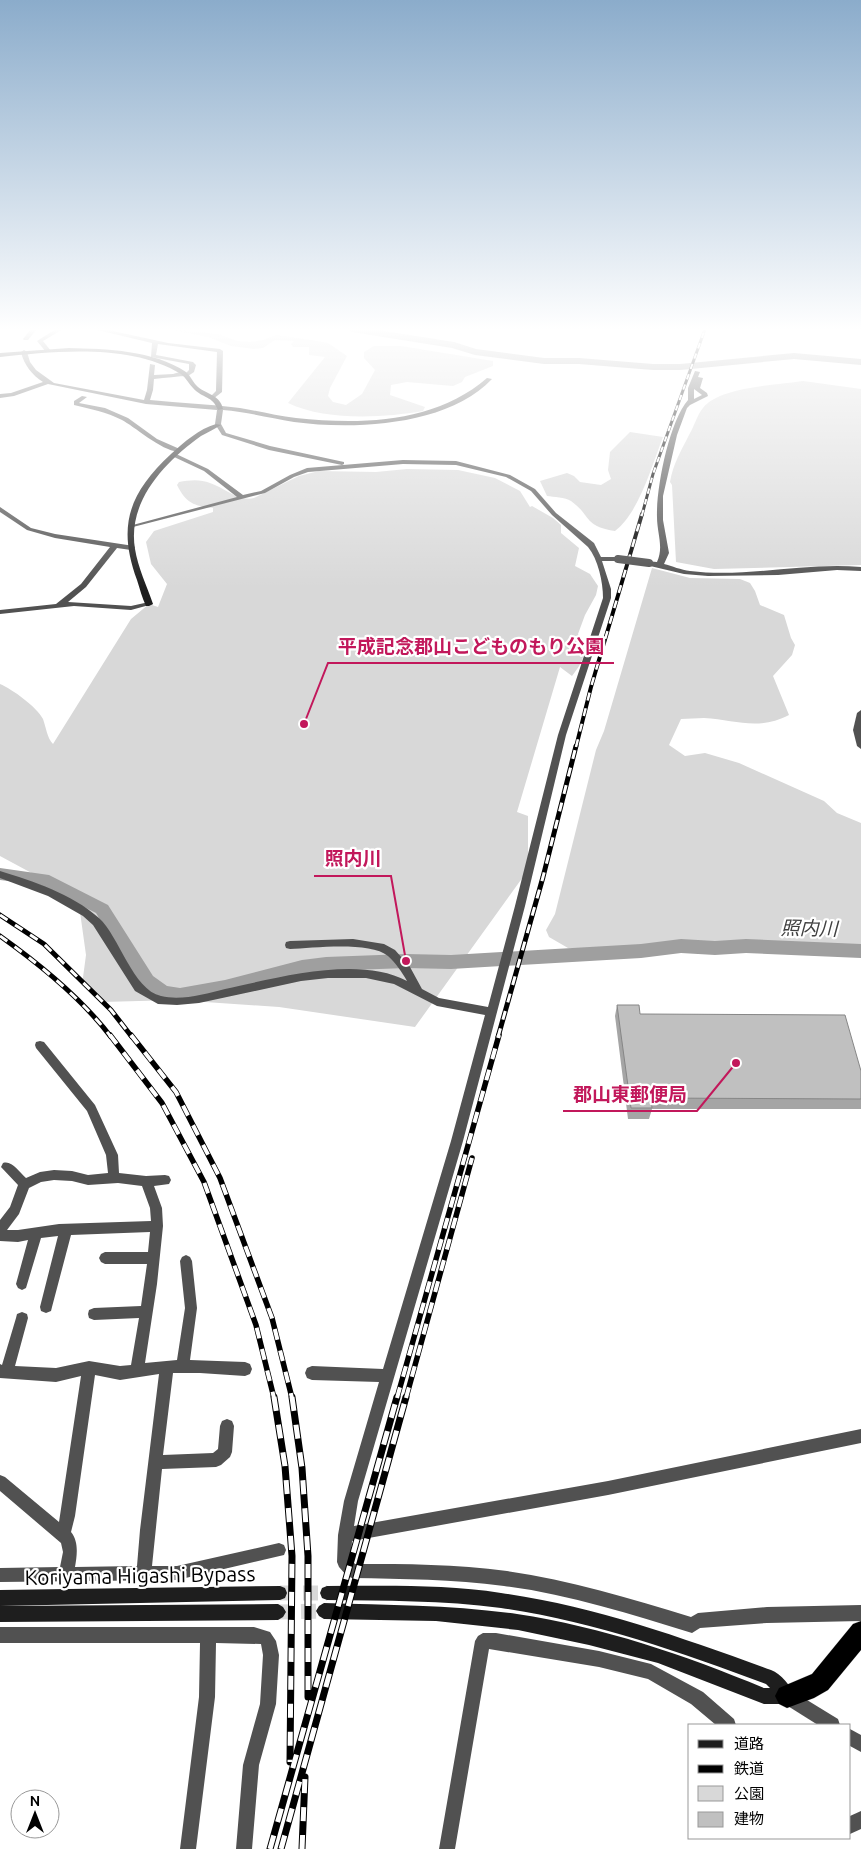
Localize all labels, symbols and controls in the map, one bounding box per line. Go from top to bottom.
callout: 平成記念郡山こどものもり公園 [328,629,614,663]
text: 平成記念郡山こどものもり公園 [338,635,604,657]
callout: 照内川 [314,842,391,876]
text: 照内川 [324,847,382,869]
water label: 照内川 [780,917,840,940]
callout: 郡山東郵便局 [563,1077,697,1111]
text: 郡山東郵便局 [573,1083,687,1105]
street label: Koriyama Higashi Bypass [24,1561,256,1589]
legend [688,1724,851,1839]
text: 道路 [734,1735,764,1752]
text: 鉄道 [734,1760,764,1777]
text: 公園 [734,1785,764,1802]
north arrow [10,1789,60,1839]
text: N [30,1793,40,1809]
text: 建物 [734,1810,764,1827]

